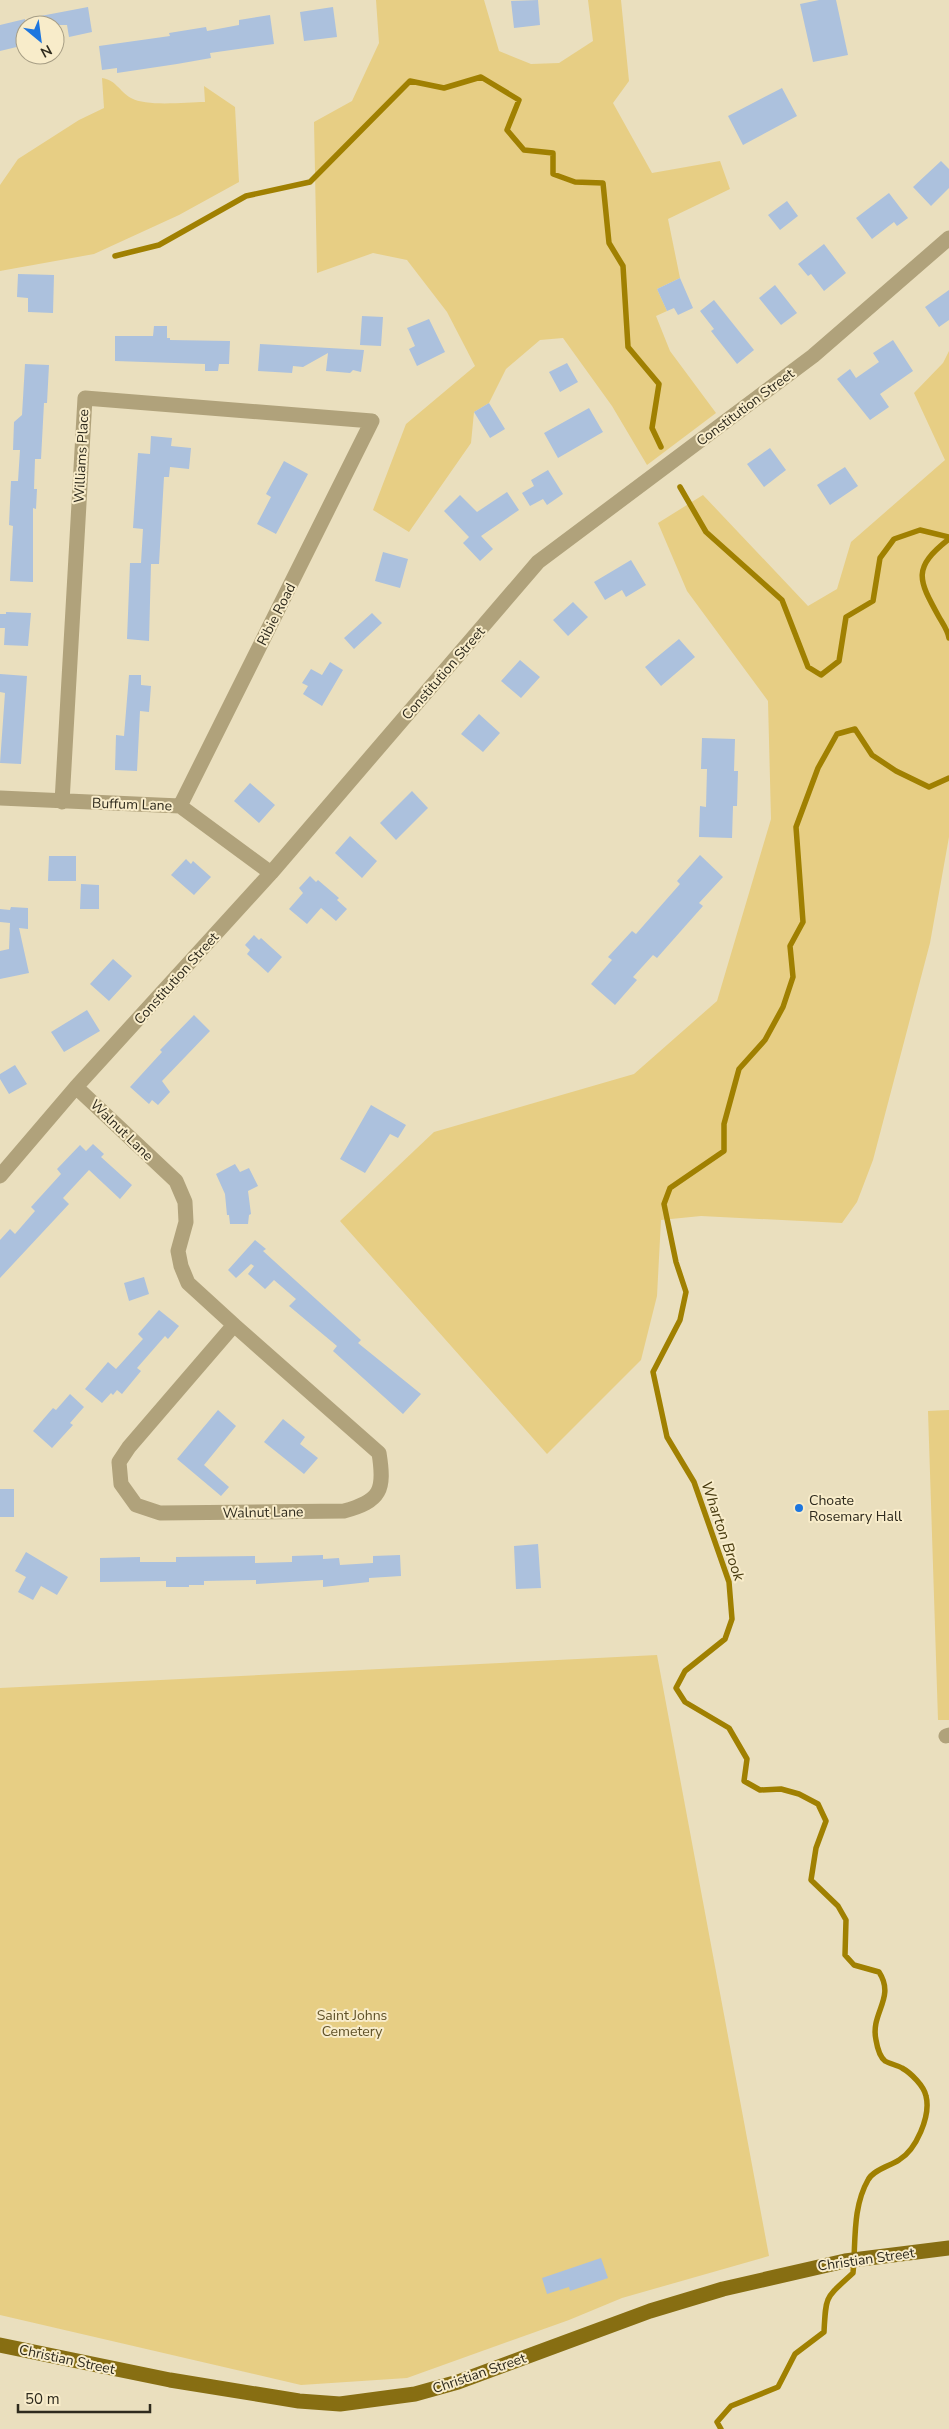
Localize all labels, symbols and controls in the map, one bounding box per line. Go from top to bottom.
north arrow [15,15,65,65]
text: N [37,40,55,62]
street label: Constitution Street [692,364,798,450]
street label: Williams Place [70,409,93,504]
street label: Ribie Road [253,580,300,649]
street label: Constitution Street [398,623,489,724]
street label: Buffum Lane [92,794,172,815]
street label: Constitution Street [130,928,223,1029]
street label: Walnut Lane [86,1095,157,1165]
water label: Wharton Brook [697,1478,750,1584]
place label: Choate Rosemary Hall [809,1491,903,1526]
street label: Walnut Lane [222,1502,304,1523]
marker: Choate Rosemary Hall [793,1502,805,1514]
park label: Saint Johns Cemetery [317,2006,388,2041]
street label: Christian Street [816,2243,916,2276]
street label: Christian Street [17,2340,117,2379]
street label: Christian Street [430,2349,528,2398]
scale bar [18,2382,150,2414]
text: 50 m [25,2389,60,2409]

